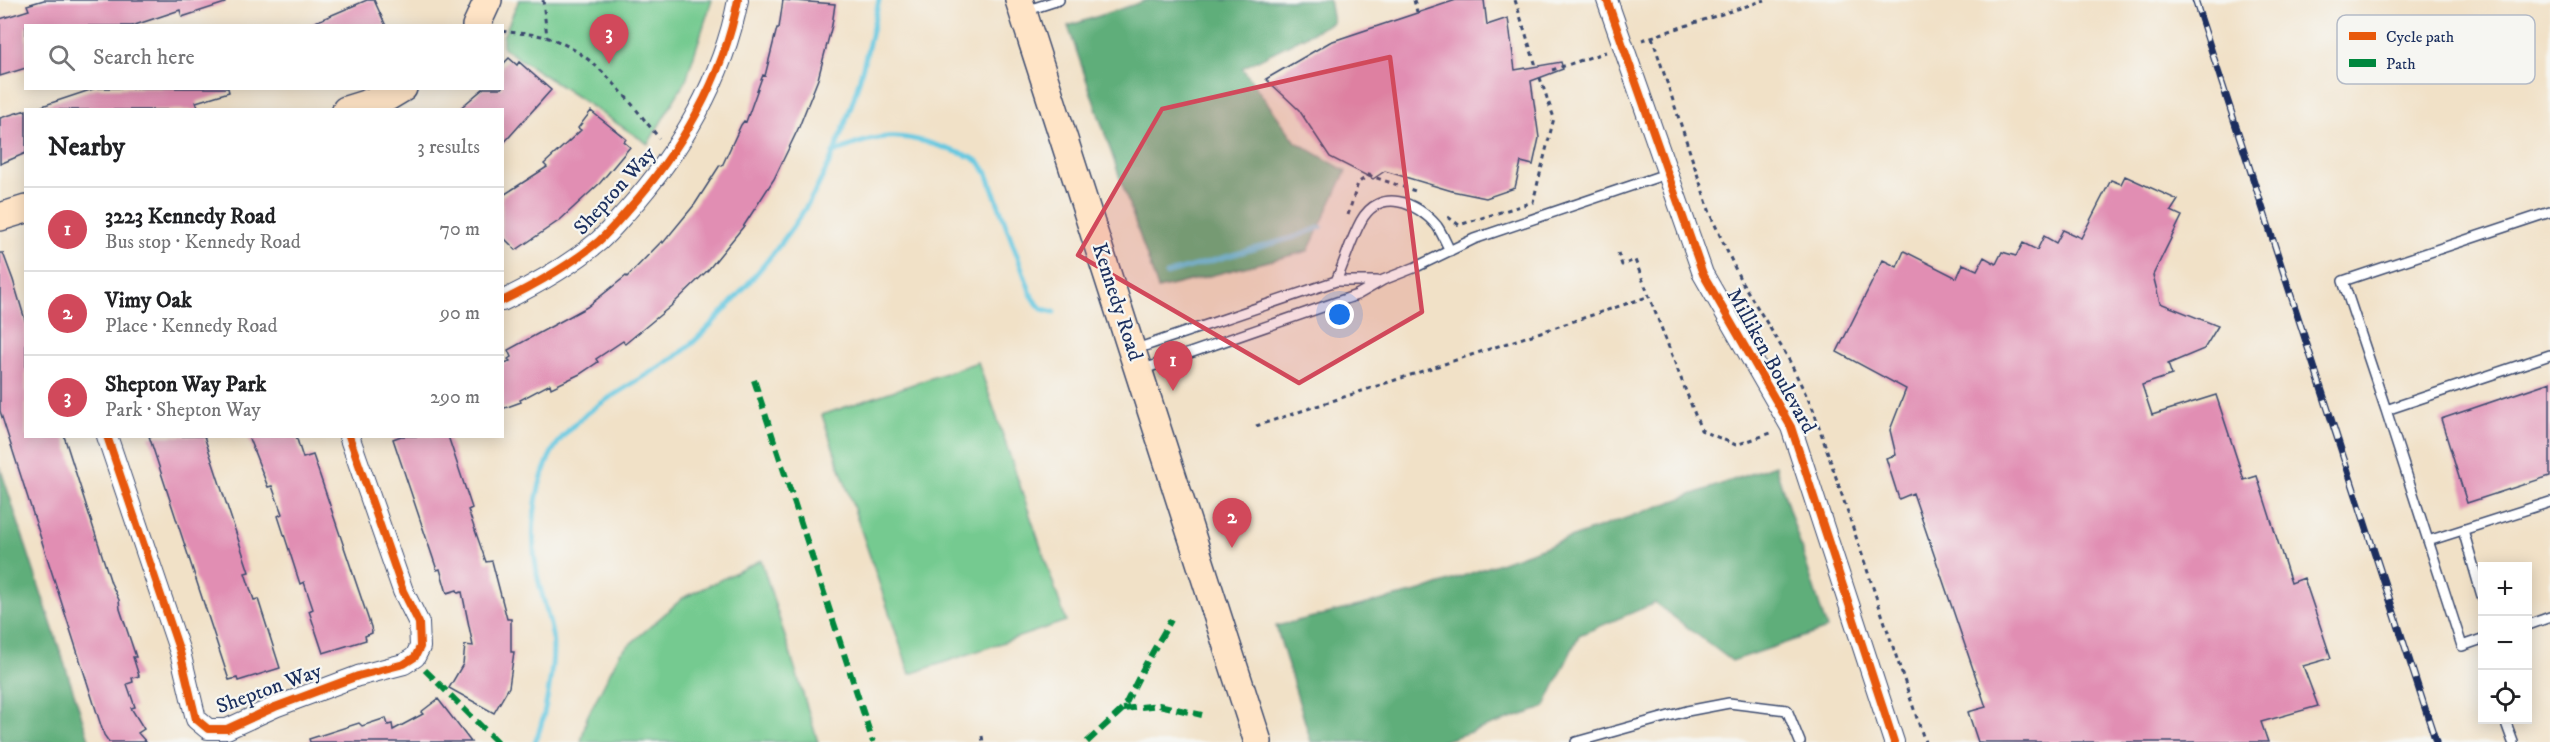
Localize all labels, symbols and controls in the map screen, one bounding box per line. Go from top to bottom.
pin: 3 [590,14,628,64]
legend [2337,15,2535,84]
search box [24,24,504,90]
text: Cycle path [2386,27,2455,47]
icon: search [45,41,78,74]
text: Search here [93,44,195,71]
text: Path [2386,54,2416,74]
text: Nearby [48,131,125,164]
text: 3 results [417,135,480,160]
street label: Shepton Way [568,141,662,241]
text: 3223 Kennedy Road [105,203,276,230]
text: 1 [64,217,71,242]
text: 70 m [439,217,480,242]
text: Bus stop · Kennedy Road [105,230,301,255]
street label: Kennedy Road [1086,240,1148,365]
street label: Milliken Boulevard [1720,284,1822,439]
text: Vimy Oak [105,287,192,314]
your location [1325,300,1354,329]
text: 2 [63,301,72,326]
text: 90 m [440,301,480,326]
text: Place · Kennedy Road [105,314,278,339]
pin: 1 [1154,342,1192,391]
text: Shepton Way Park [105,371,266,398]
text: 3 [64,385,71,410]
text: 290 m [430,385,480,410]
text: Park · Shepton Way [105,398,261,423]
pin: 2 [1212,498,1252,548]
map controls [2478,562,2532,724]
button: + [2478,562,2532,616]
button: − [2478,616,2532,670]
street label: Shepton Way [213,658,326,720]
button: locate [2478,670,2532,724]

